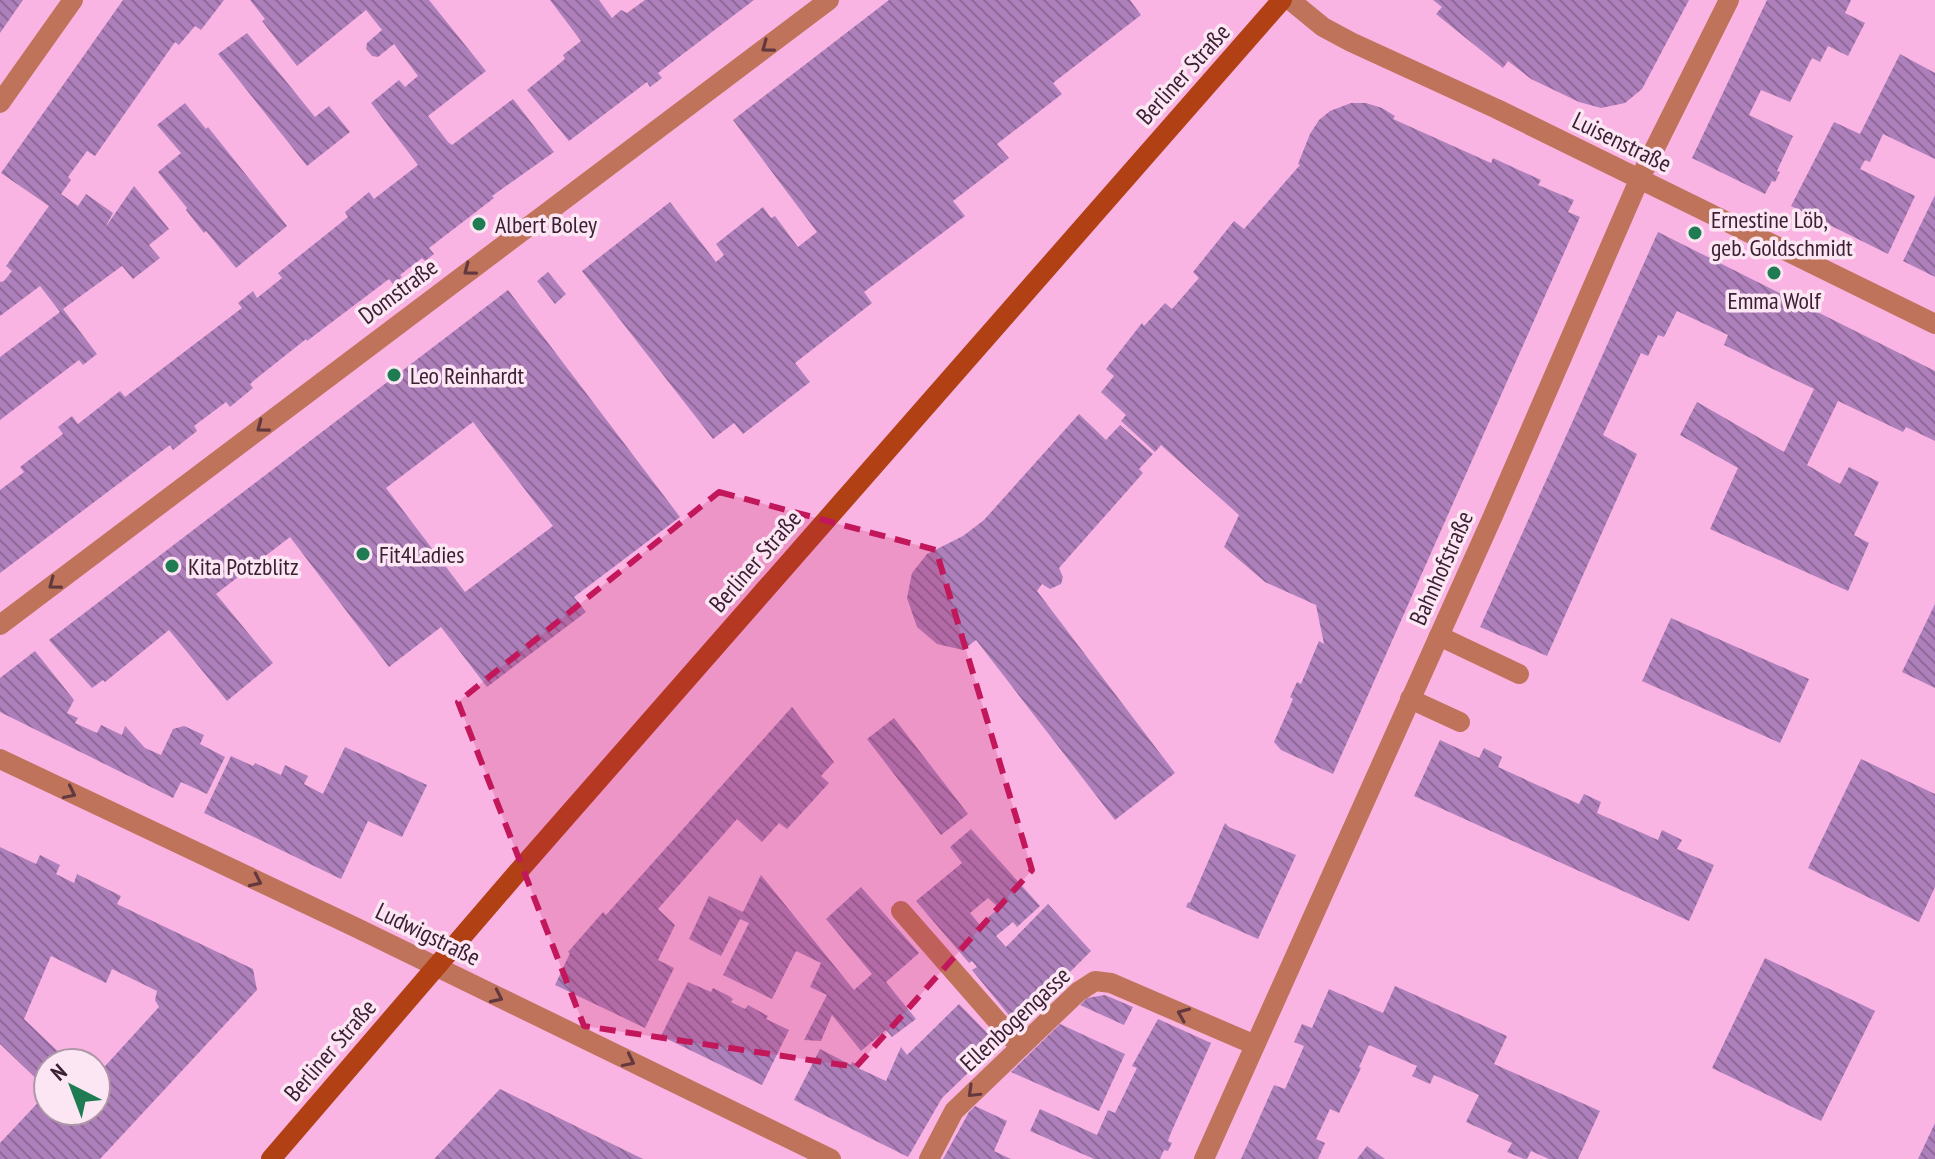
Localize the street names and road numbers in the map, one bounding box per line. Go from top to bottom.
street label: Berliner Straße [1130,17,1236,131]
street label: Luisenstraße [1567,105,1677,179]
street label: Domstraße [352,251,444,331]
street label: Berliner Straße [702,504,808,618]
street label: Bahnhofstraße [1402,506,1480,630]
street label: Ludwigstraße [371,895,485,973]
street label: Ellenbogengasse [953,960,1077,1078]
street label: Berliner Straße [277,993,383,1107]

